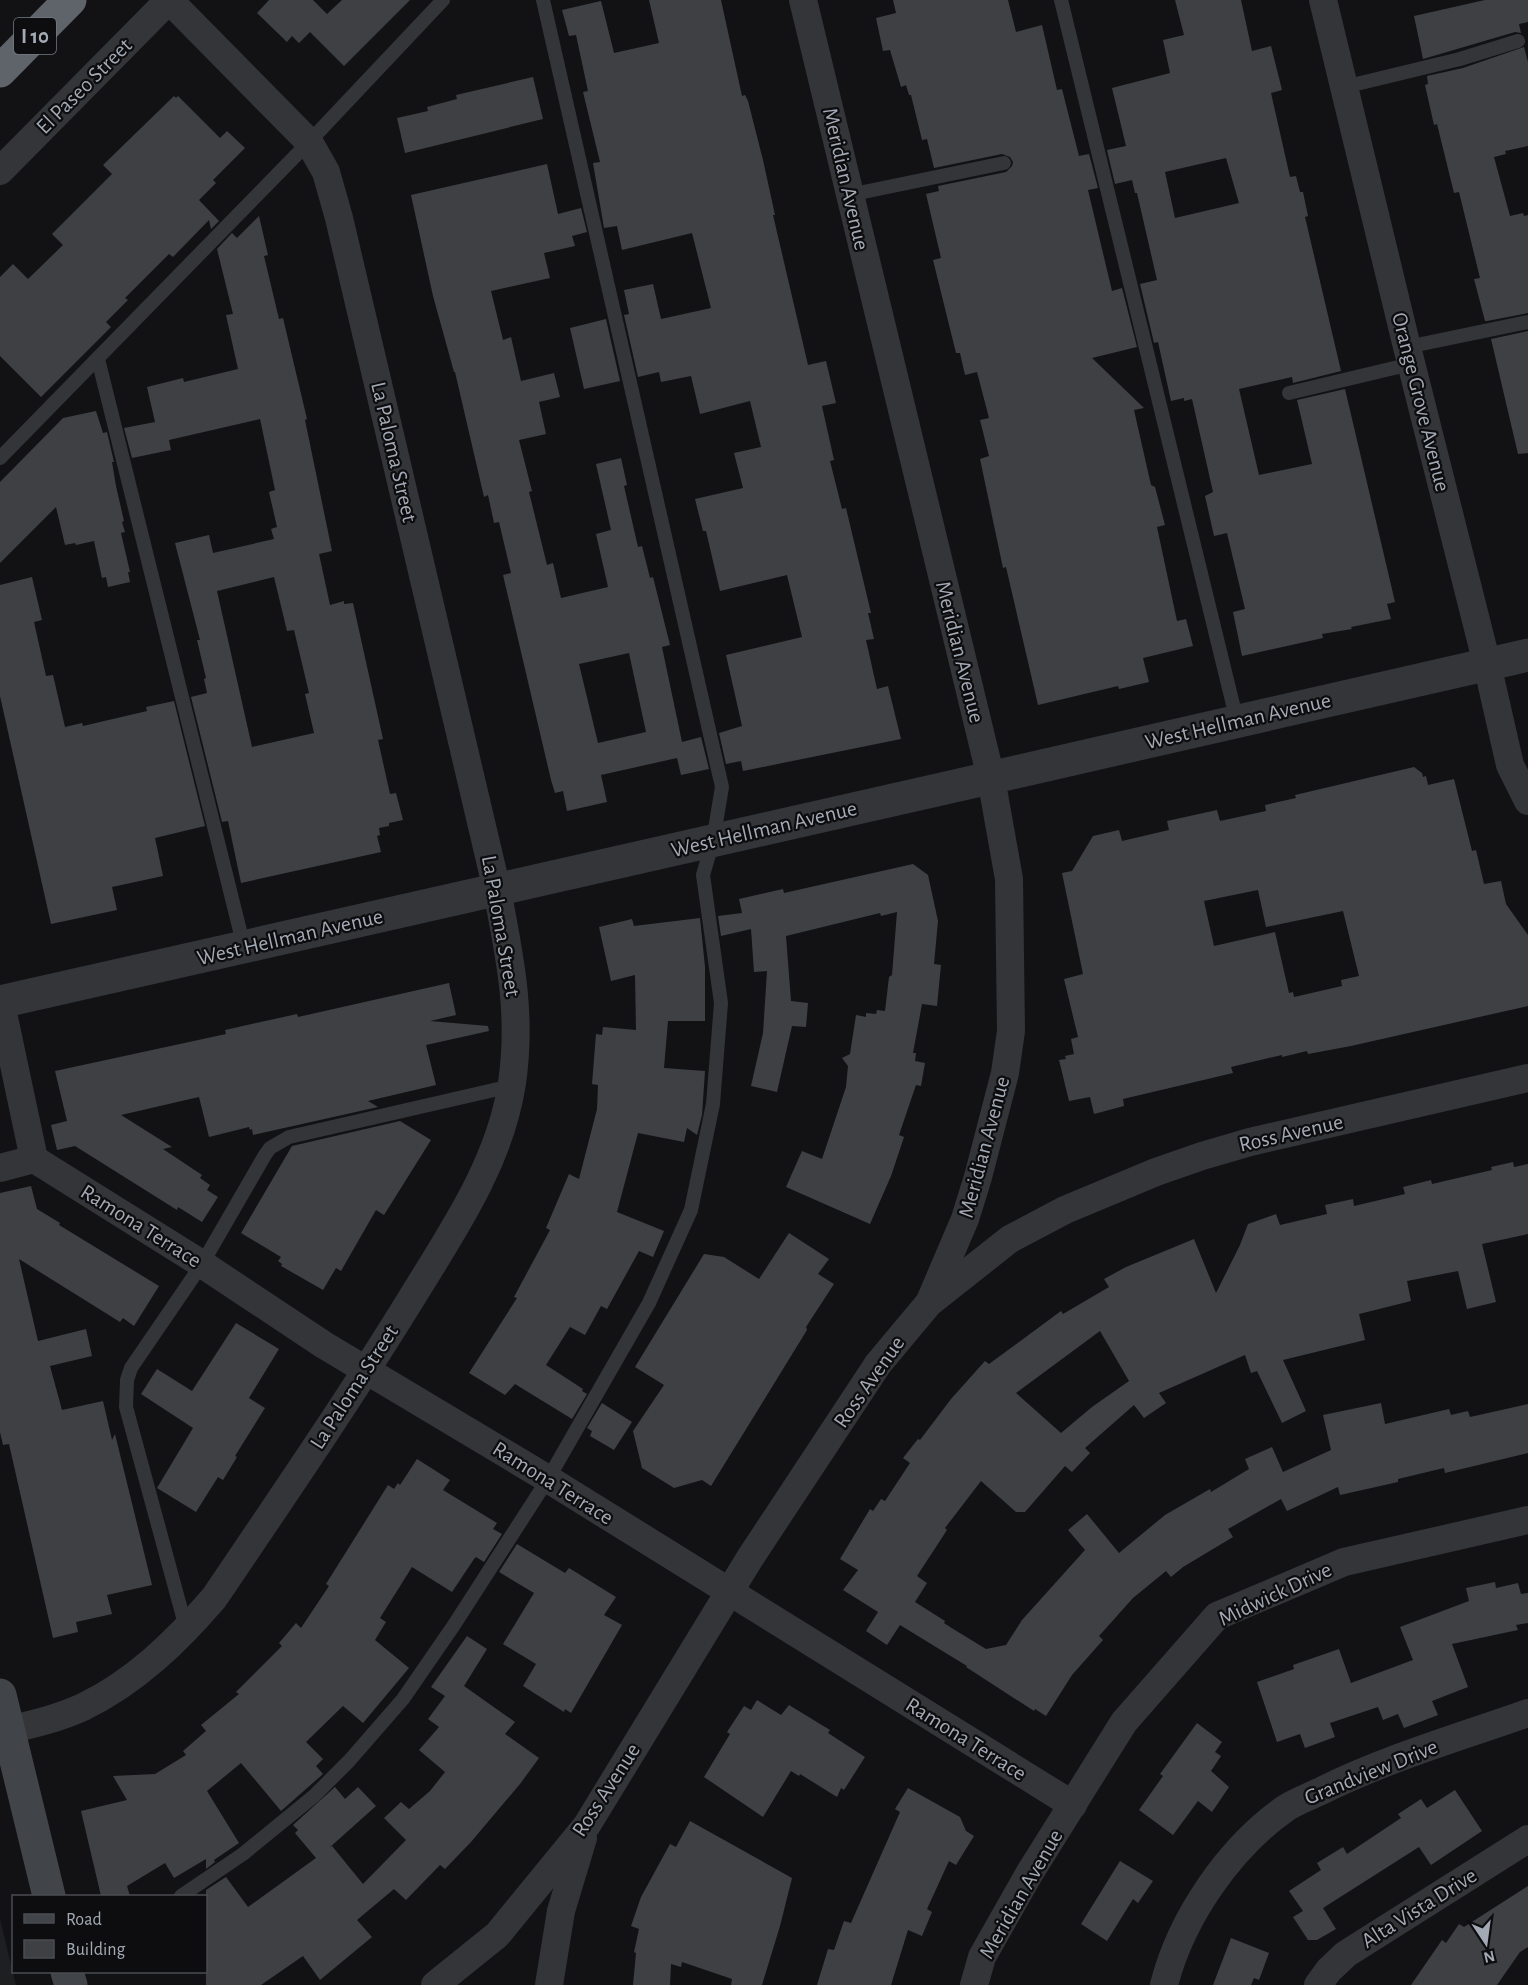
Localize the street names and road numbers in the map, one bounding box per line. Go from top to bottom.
road number: I 10 [14,18,56,54]
street label: El Paseo Street [32,34,136,138]
street label: Meridian Avenue [819,106,873,252]
street label: Orange Grove Avenue [1388,310,1454,494]
street label: La Paloma Street [367,380,421,524]
street label: Meridian Avenue [932,579,988,725]
street label: West Hellman Avenue [1143,689,1333,753]
street label: West Hellman Avenue [669,797,859,861]
street label: La Paloma Street [478,854,524,998]
street label: West Hellman Avenue [195,905,385,969]
street label: Meridian Avenue [955,1074,1013,1220]
street label: Ross Avenue [1237,1110,1345,1156]
street label: Ramona Terrace [77,1180,205,1272]
street label: La Paloma Street [306,1321,402,1453]
street label: Ross Avenue [830,1332,908,1432]
street label: Ramona Terrace [489,1437,617,1529]
street label: Midwick Drive [1215,1558,1335,1630]
street label: Ramona Terrace [902,1693,1030,1785]
street label: Grandview Drive [1301,1735,1441,1809]
street label: Ross Avenue [568,1739,644,1841]
street label: Meridian Avenue [975,1826,1067,1962]
street label: Alta Vista Drive [1357,1864,1481,1952]

